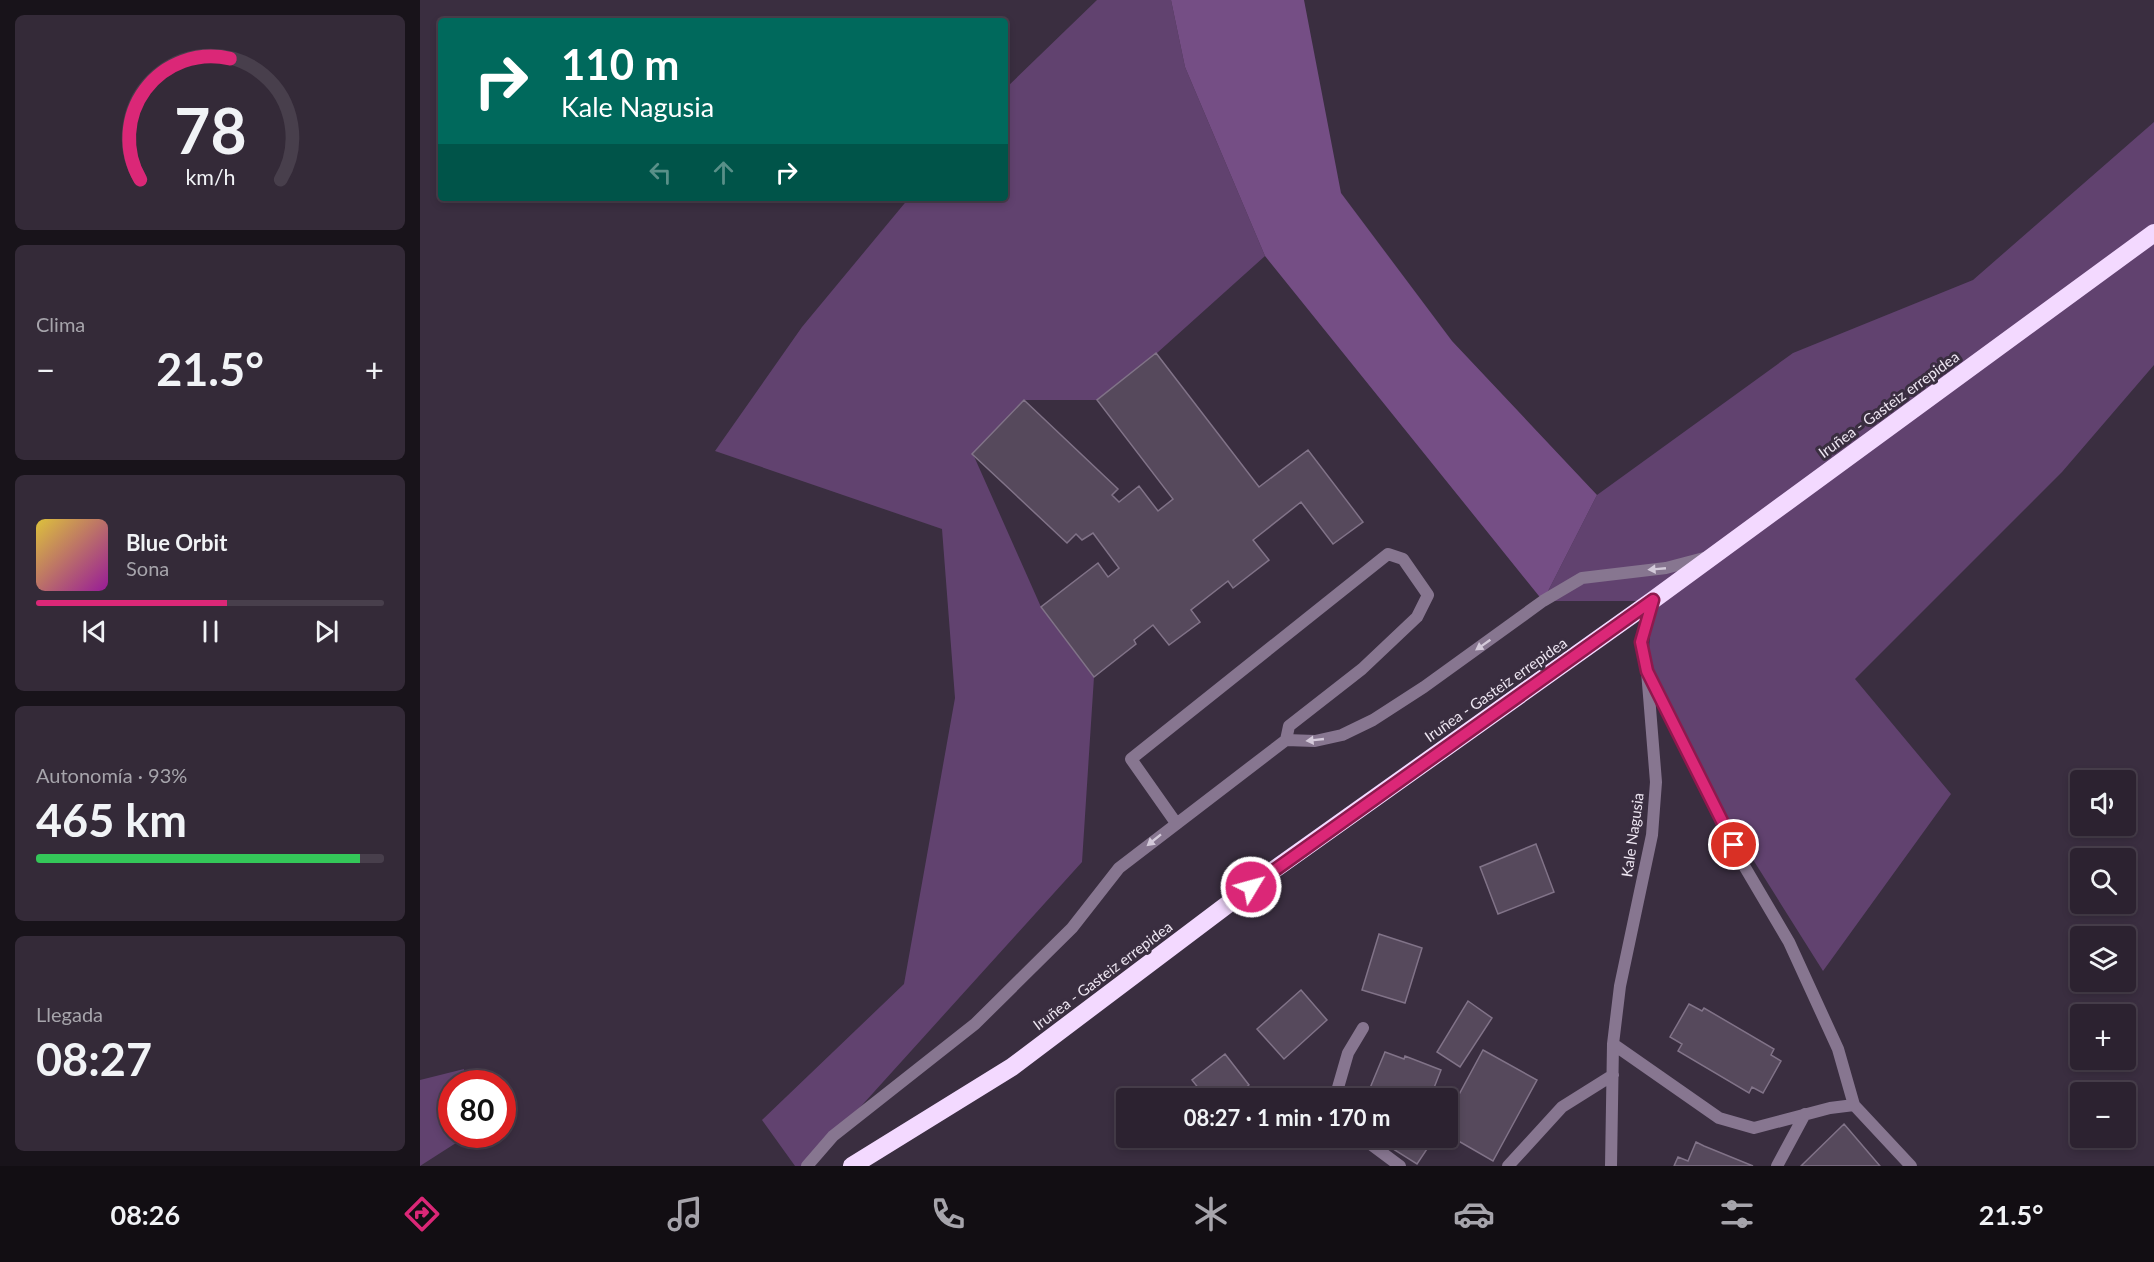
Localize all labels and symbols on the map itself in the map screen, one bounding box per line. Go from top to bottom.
street label: Iruñea - Gasteiz errepidea [1815,347,1962,461]
one-way arrow [1647,564,1666,574]
street label: Iruñea - Gasteiz errepidea [1421,633,1570,745]
one-way arrow [1476,639,1492,651]
one-way arrow [1306,735,1325,745]
street label: Kale Nagusia [1617,791,1647,878]
pin [1708,819,1759,870]
one-way arrow [1147,833,1162,846]
position arrow [1219,855,1283,919]
street label: Iruñea - Gasteiz errepidea [1029,917,1175,1033]
speed limit sign: 80 [438,1070,516,1148]

